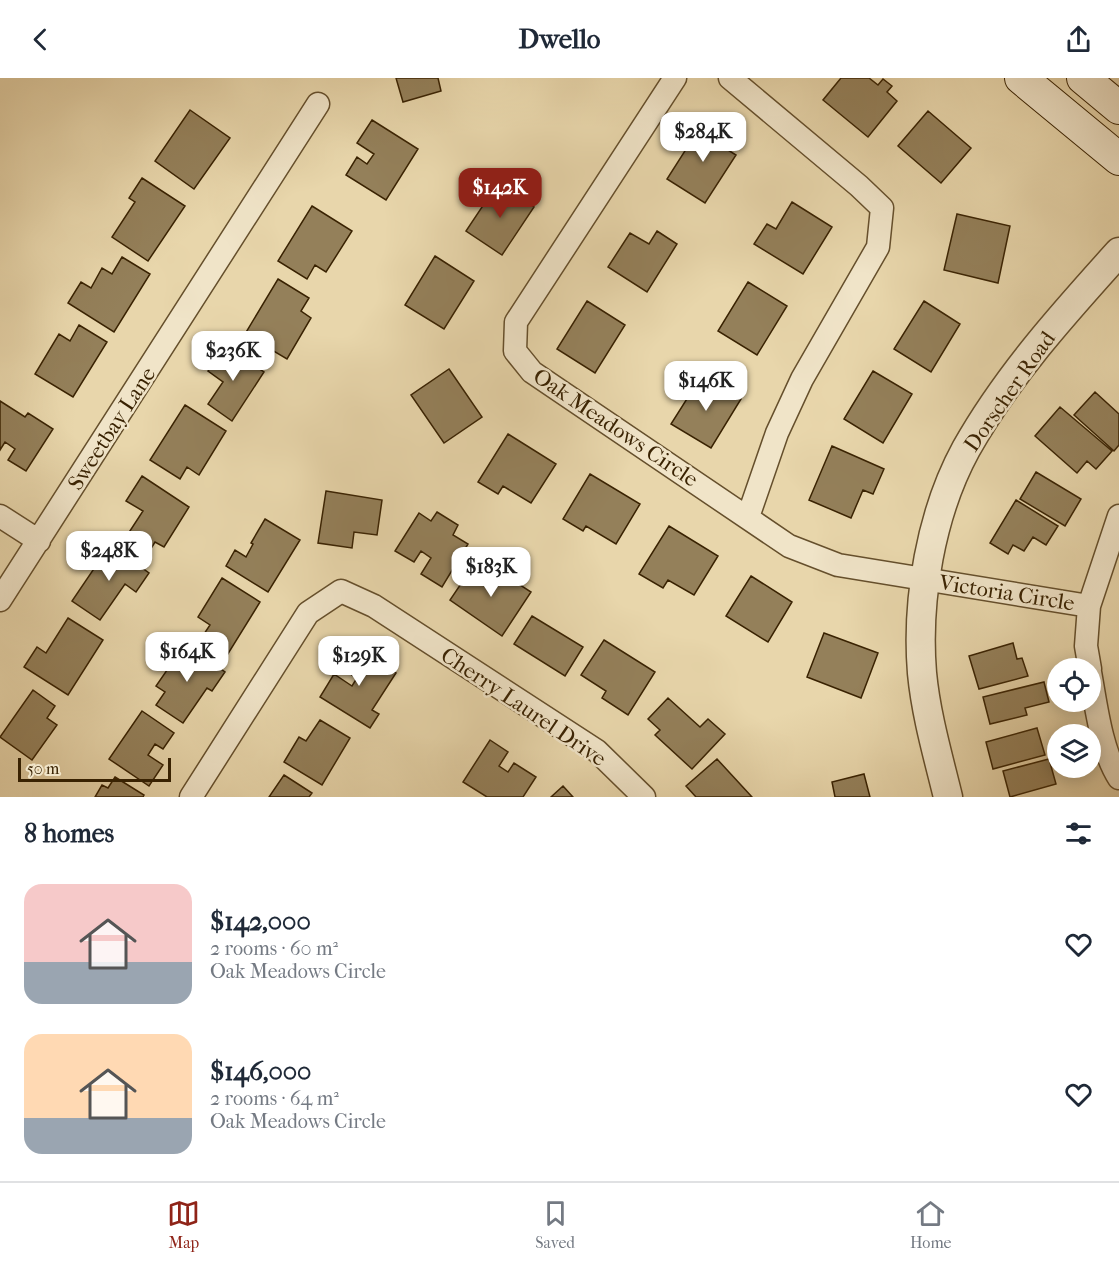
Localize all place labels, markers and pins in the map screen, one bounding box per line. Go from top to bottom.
pin: $284K [661,112,745,163]
pin: $142K [458,168,542,219]
pin: $236K [191,331,275,382]
pin: $146K [664,361,748,412]
pin: $248K [67,531,151,582]
pin: $183K [449,547,533,598]
pin: $164K [145,632,229,683]
pin: $129K [317,636,401,687]

